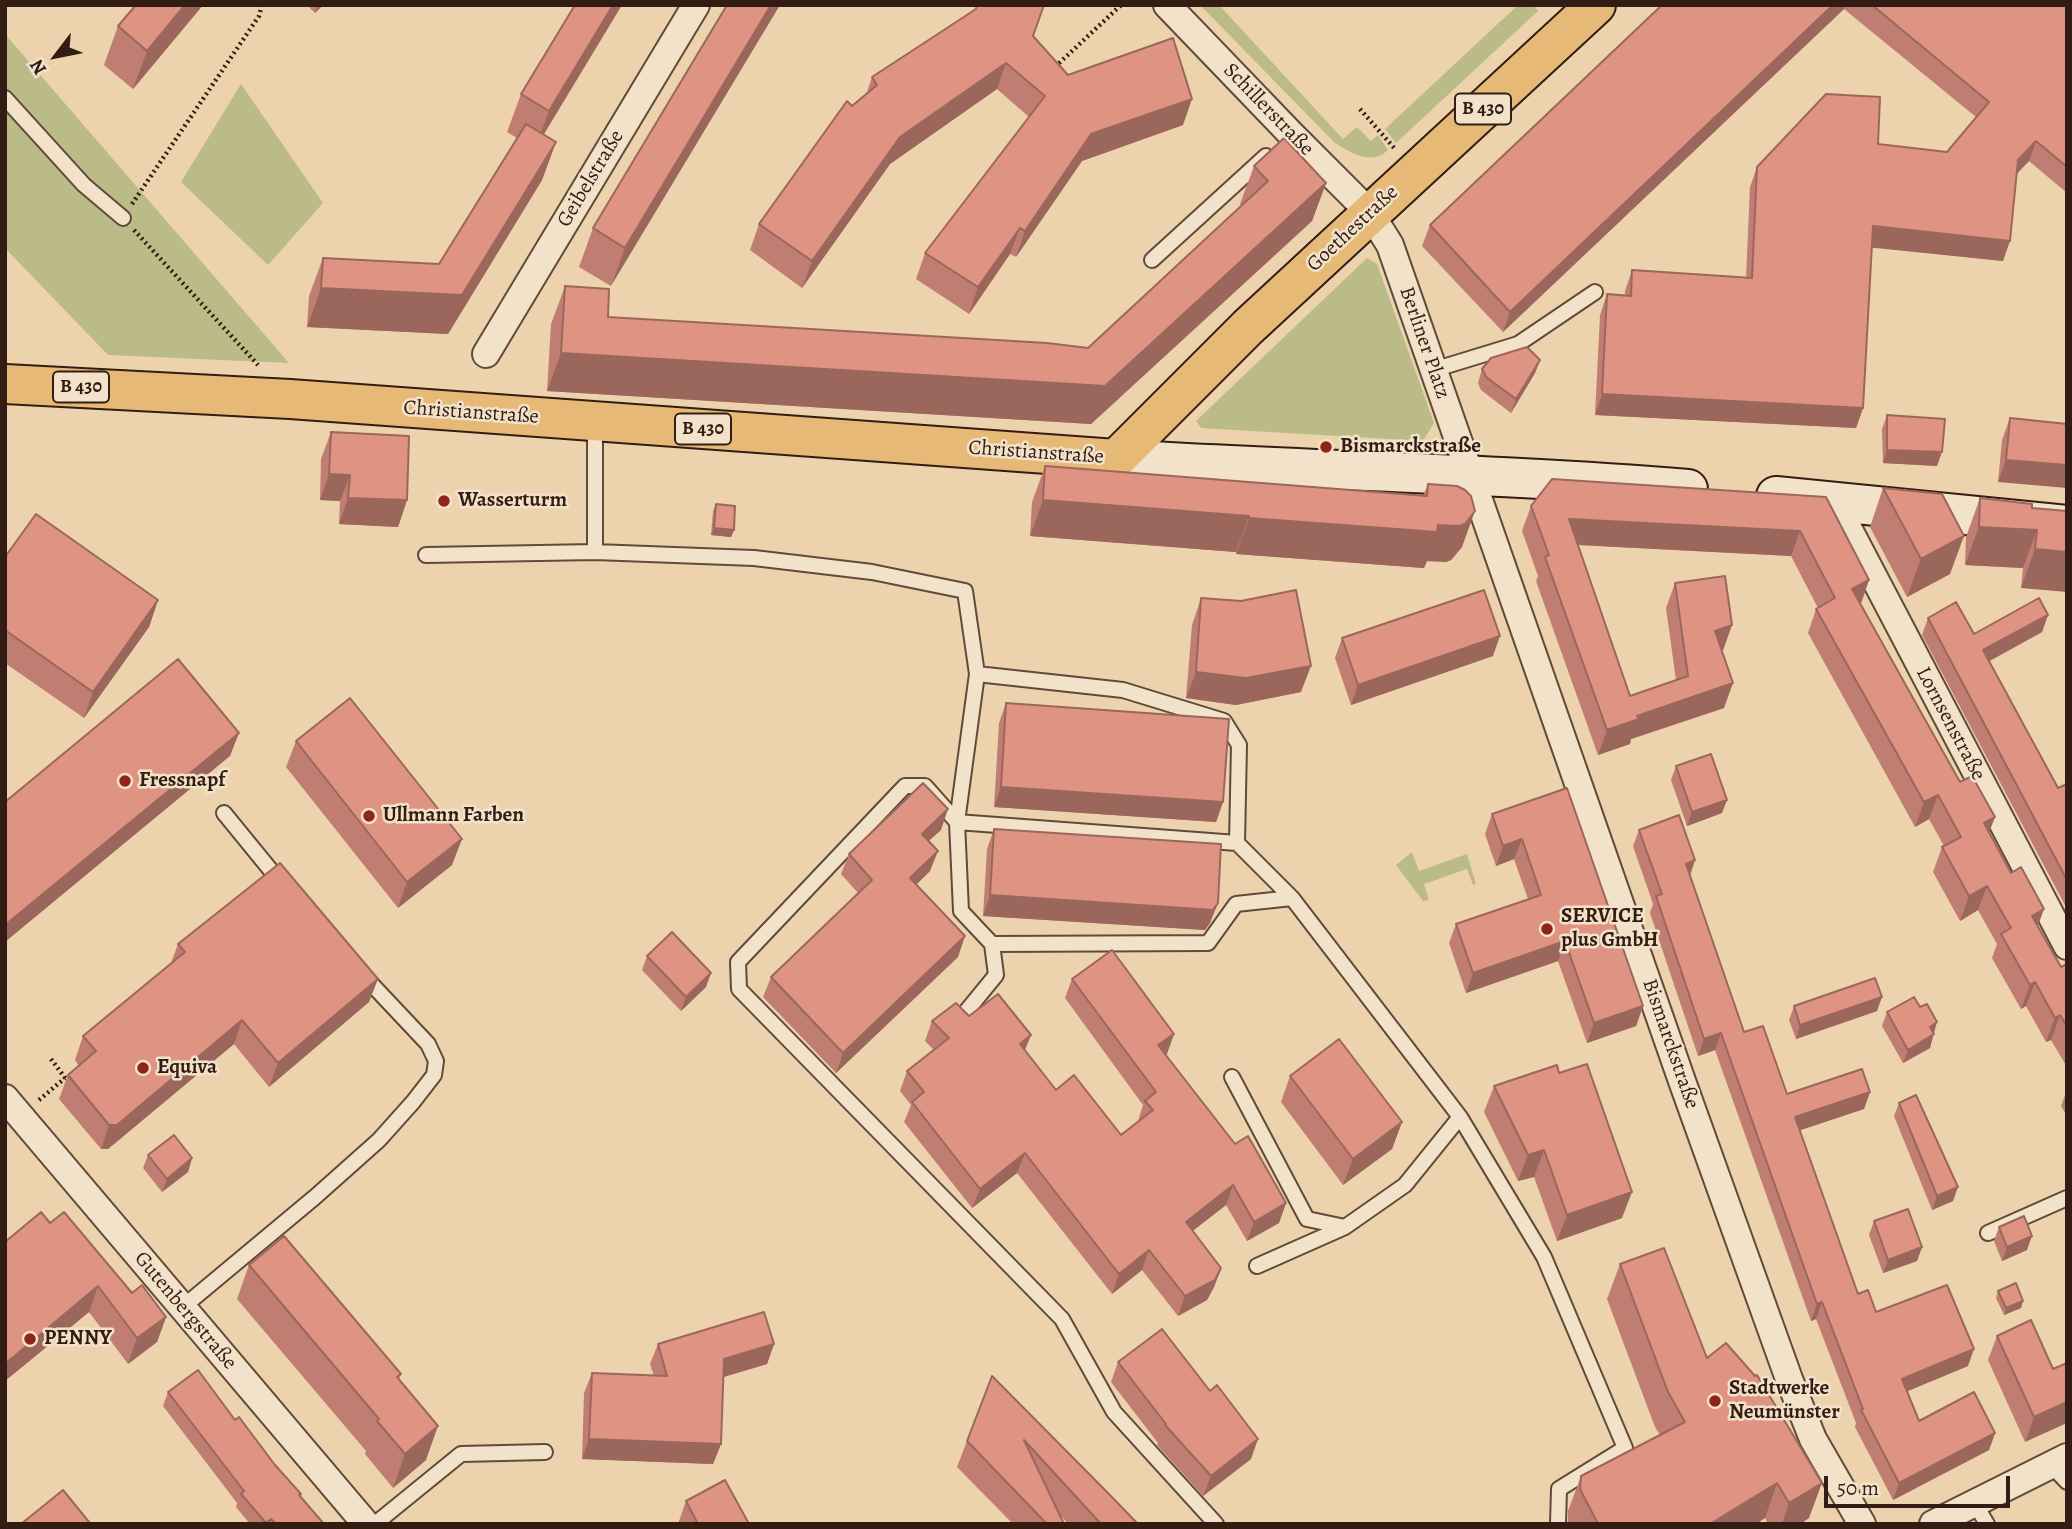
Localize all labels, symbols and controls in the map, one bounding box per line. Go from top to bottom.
north arrow [21,21,91,91]
text: N [23,54,53,80]
street label: Schillerstraße [1218,58,1318,162]
road number: B 430 [1455,94,1511,124]
street label: Geibelstraße [552,126,630,232]
street label: Goethestraße [1302,180,1404,278]
street label: Berliner Platz [1393,284,1455,402]
road number: B 430 [53,372,109,402]
street label: Christianstraße [402,396,540,430]
road number: B 430 [675,414,731,444]
place label: Bismarckstraße [1340,434,1481,460]
street label: Christianstraße [967,436,1105,470]
marker: Bismarckstraße [1318,439,1334,455]
place label: Wasserturm [458,488,567,514]
marker: Wasserturm [436,493,452,509]
street label: Lornsenstraße [1910,663,1990,785]
place label: Fressnapf [139,768,225,794]
marker: Fressnapf [117,773,133,789]
place label: Ullmann Farben [383,803,524,829]
marker: Ullmann Farben [361,808,377,824]
place label: SERVICE plus GmbH [1561,904,1658,954]
marker: SERVICE plus GmbH [1539,921,1555,937]
street label: Bismarckstraße [1636,976,1704,1112]
place label: Equiva [157,1055,217,1081]
marker: Equiva [135,1060,151,1076]
street label: Gutenbergstraße [128,1247,242,1375]
place label: PENNY [44,1326,112,1352]
marker: PENNY [22,1331,38,1347]
place label: Stadtwerke Neumünster [1729,1376,1840,1426]
marker: Stadtwerke Neumünster [1707,1393,1723,1409]
scale bar [1827,1462,2012,1506]
text: 50 m [1837,1474,1879,1502]

